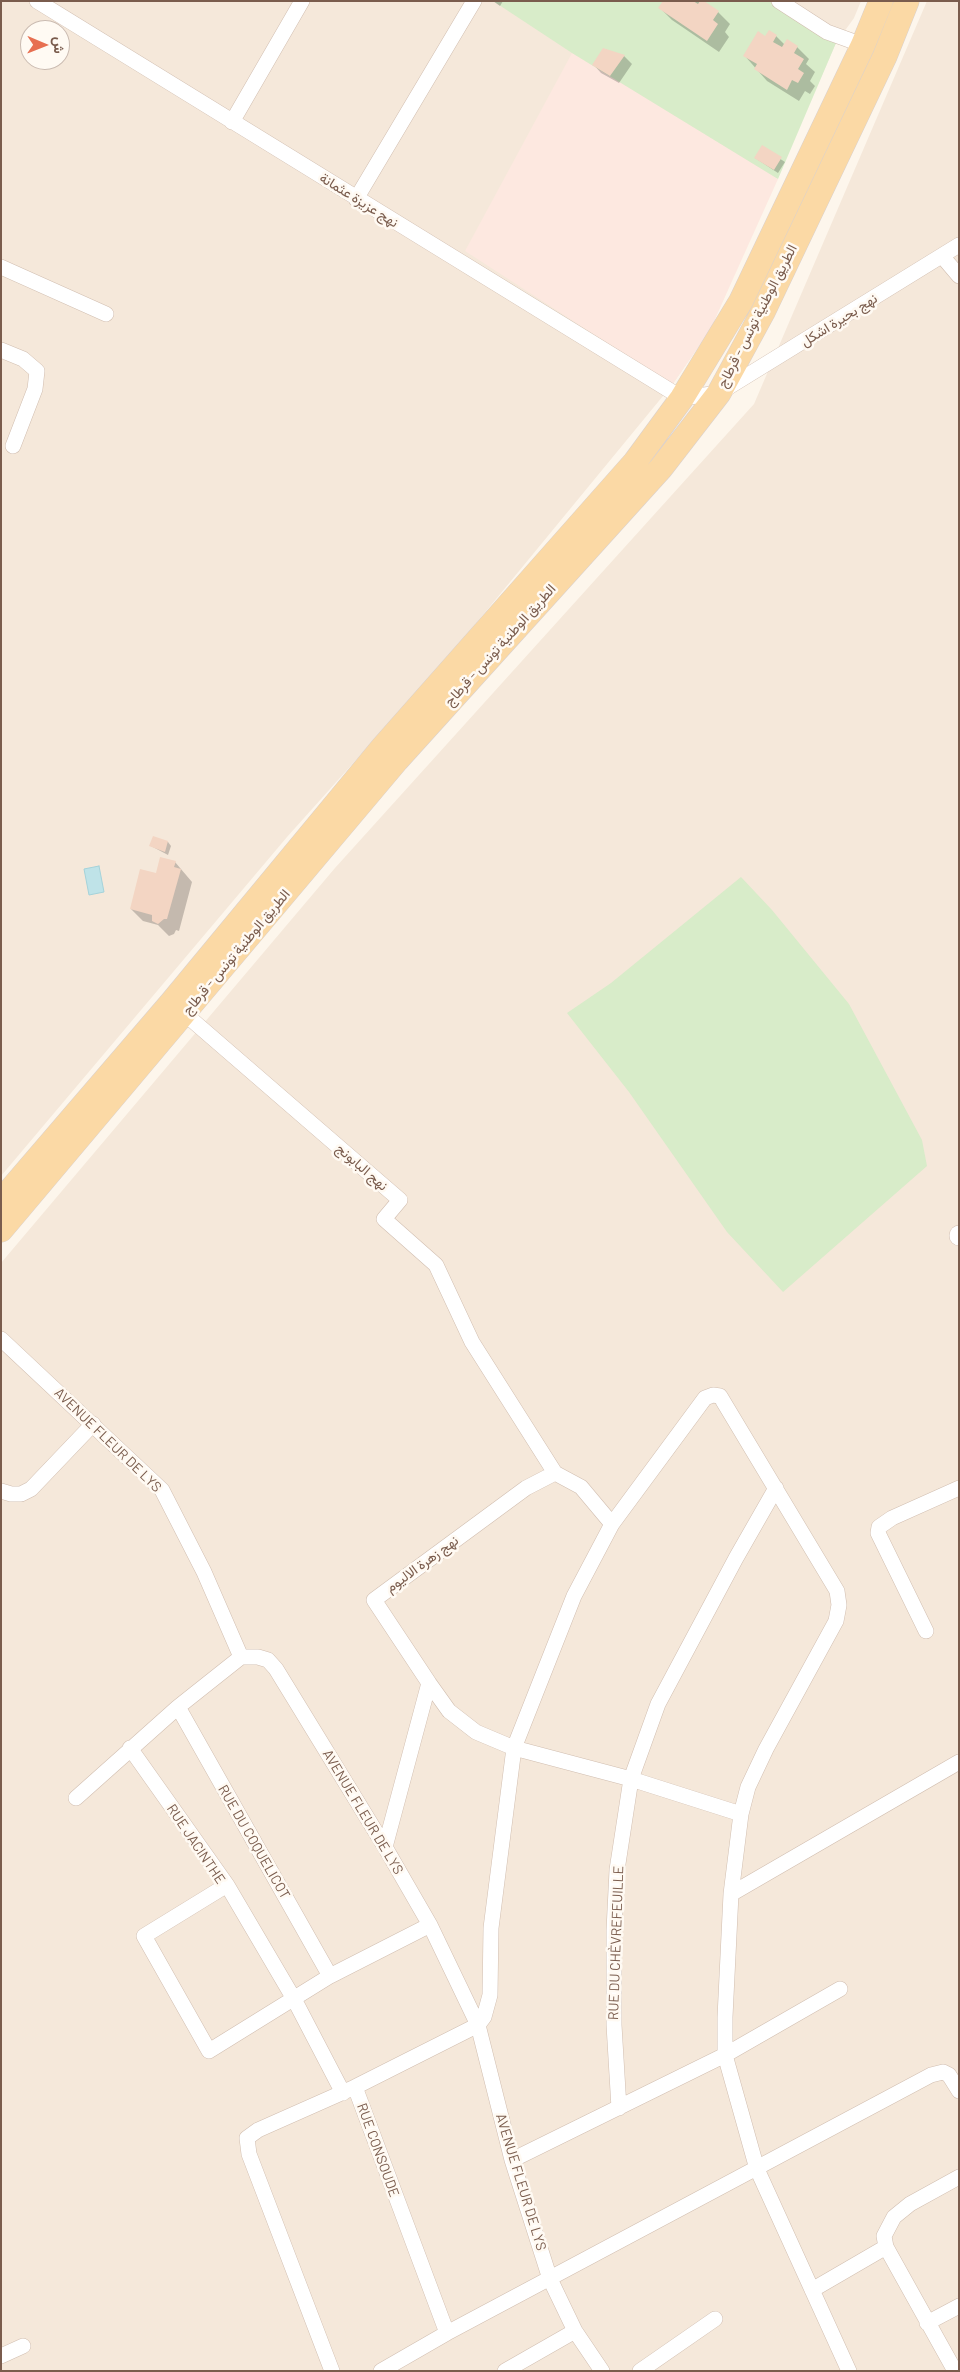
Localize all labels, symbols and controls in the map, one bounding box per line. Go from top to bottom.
north arrow [20,20,70,70]
text: ش [51,37,68,54]
street label: نهج عزيزة عثمانة [316,169,402,231]
street label: الطريق الوطنية تونس - قرطاج [714,242,800,390]
street label: نهج بحيرة اشكل [798,290,880,350]
street label: الطريق الوطنية تونس - قرطاج [441,581,559,709]
street label: الطريق الوطنية تونس - قرطاج [179,886,293,1018]
street label: نهج البابونج [333,1140,391,1194]
street label: AVENUE FLEUR DE LYS [51,1384,165,1496]
street label: نهج زهرة الاليوم [382,1532,462,1596]
street label: AVENUE FLEUR DE LYS [319,1747,407,1877]
street label: RUE DU COQUELICOT [215,1782,293,1902]
street label: RUE JACINTHE [163,1801,229,1887]
street label: RUE DU CHÈVREFEUILLE [605,1866,627,2020]
street label: RUE CONSOUDE [353,2101,403,2199]
street label: AVENUE FLEUR DE LYS [492,2111,550,2253]

